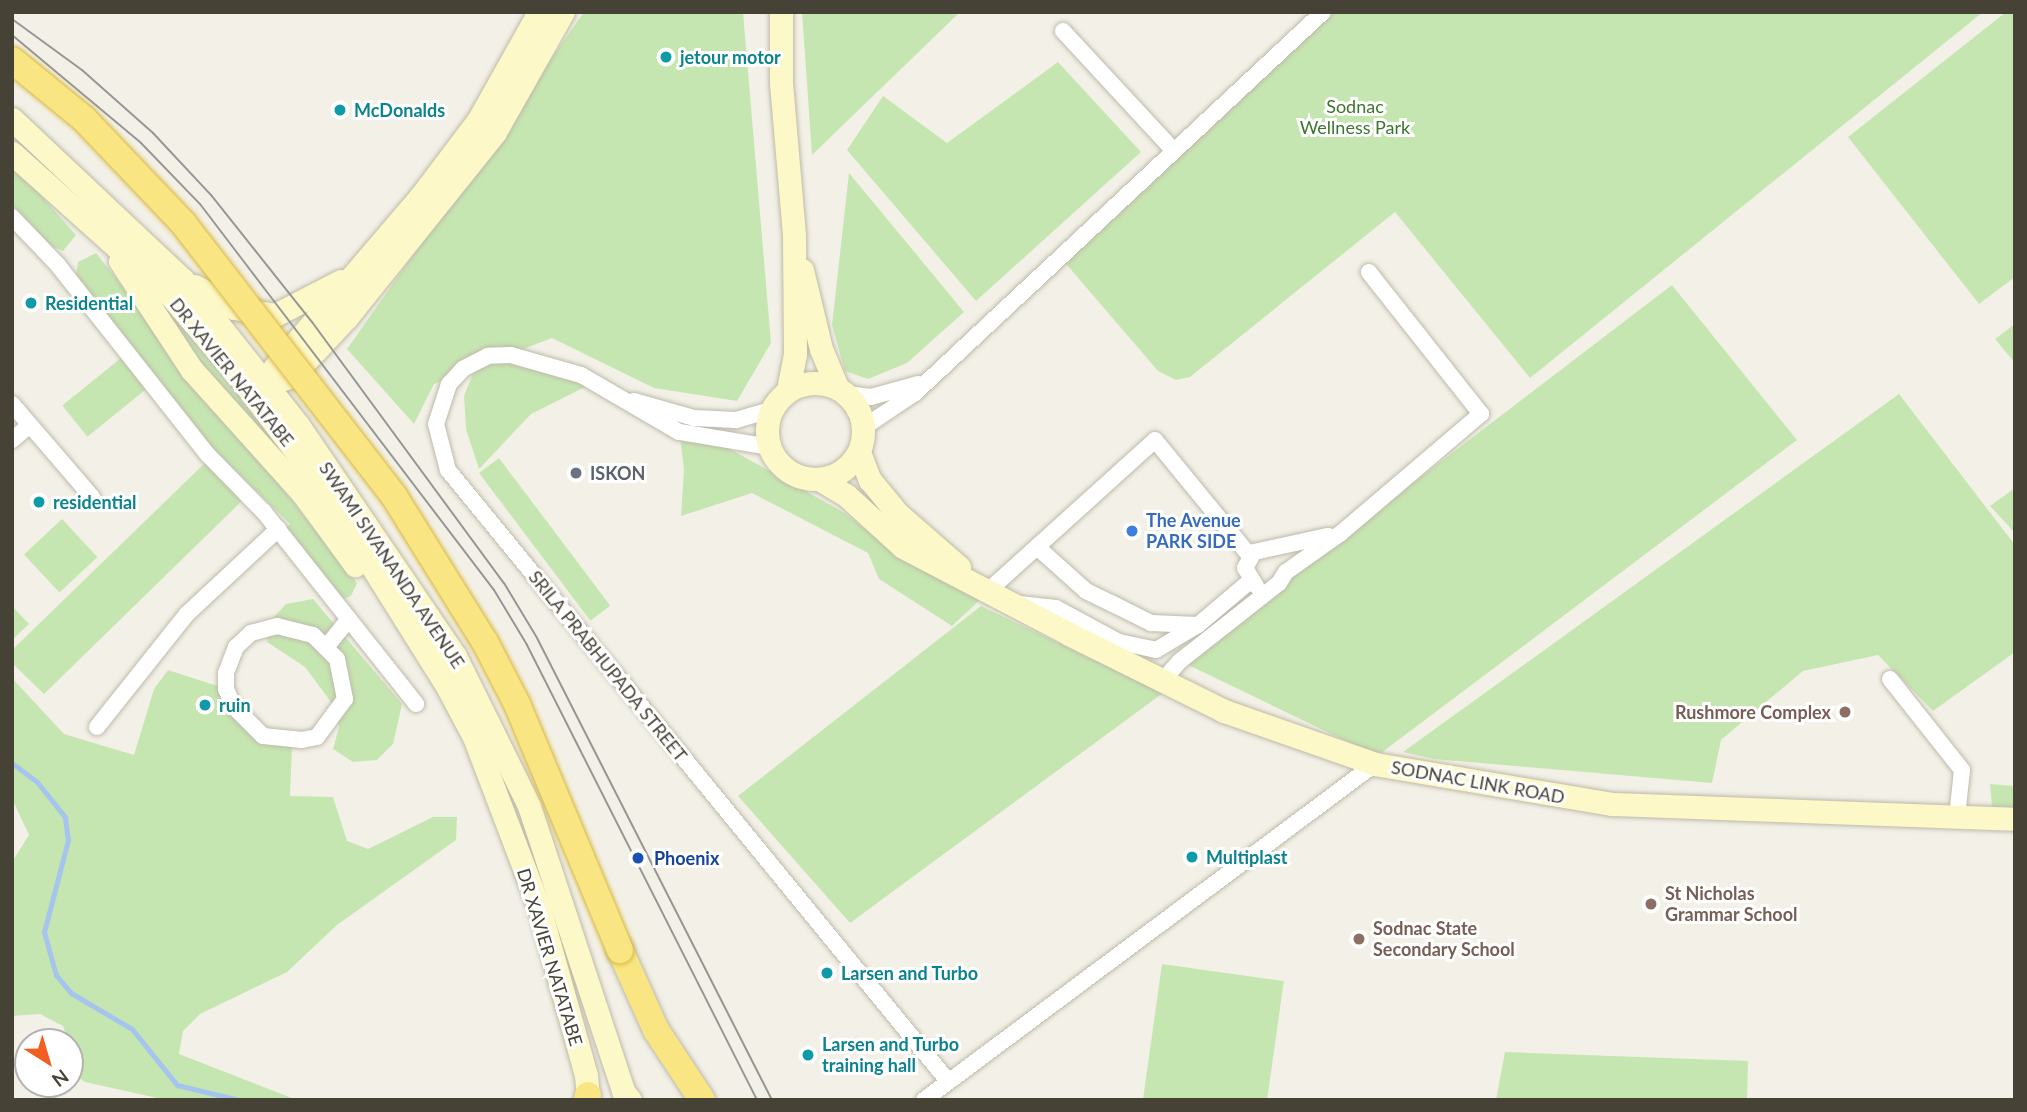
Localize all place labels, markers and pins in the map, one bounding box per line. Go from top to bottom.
place label: jetour motor [680,46,781,68]
marker: jetour motor [658,49,674,65]
place label: McDonalds [354,99,445,121]
marker: McDonalds [332,102,348,118]
place label: Residential [45,292,133,314]
marker: Residential [23,295,39,311]
place label: ISKON [590,462,645,484]
marker: ISKON [568,465,584,481]
place label: residential [53,491,137,513]
marker: residential [31,494,47,510]
place label: The Avenue PARK SIDE [1146,510,1241,552]
marker: The Avenue PARK SIDE [1124,523,1140,539]
place label: ruin [219,694,251,716]
marker: ruin [197,697,213,713]
place label: Rushmore Complex [1675,701,1831,723]
marker: Rushmore Complex [1837,704,1853,720]
place label: Multiplast [1206,846,1287,868]
place label: Phoenix [654,847,719,869]
marker: Phoenix [628,848,648,868]
marker: Multiplast [1184,849,1200,865]
place label: St Nicholas Grammar School [1665,883,1798,926]
marker: St Nicholas Grammar School [1643,896,1659,912]
place label: Sodnac State Secondary School [1373,918,1515,960]
marker: Sodnac State Secondary School [1351,931,1367,947]
place label: Larsen and Turbo [841,962,979,984]
marker: Larsen and Turbo [819,965,835,981]
place label: Larsen and Turbo training hall [822,1034,960,1076]
marker: Larsen and Turbo training hall [800,1047,816,1063]

